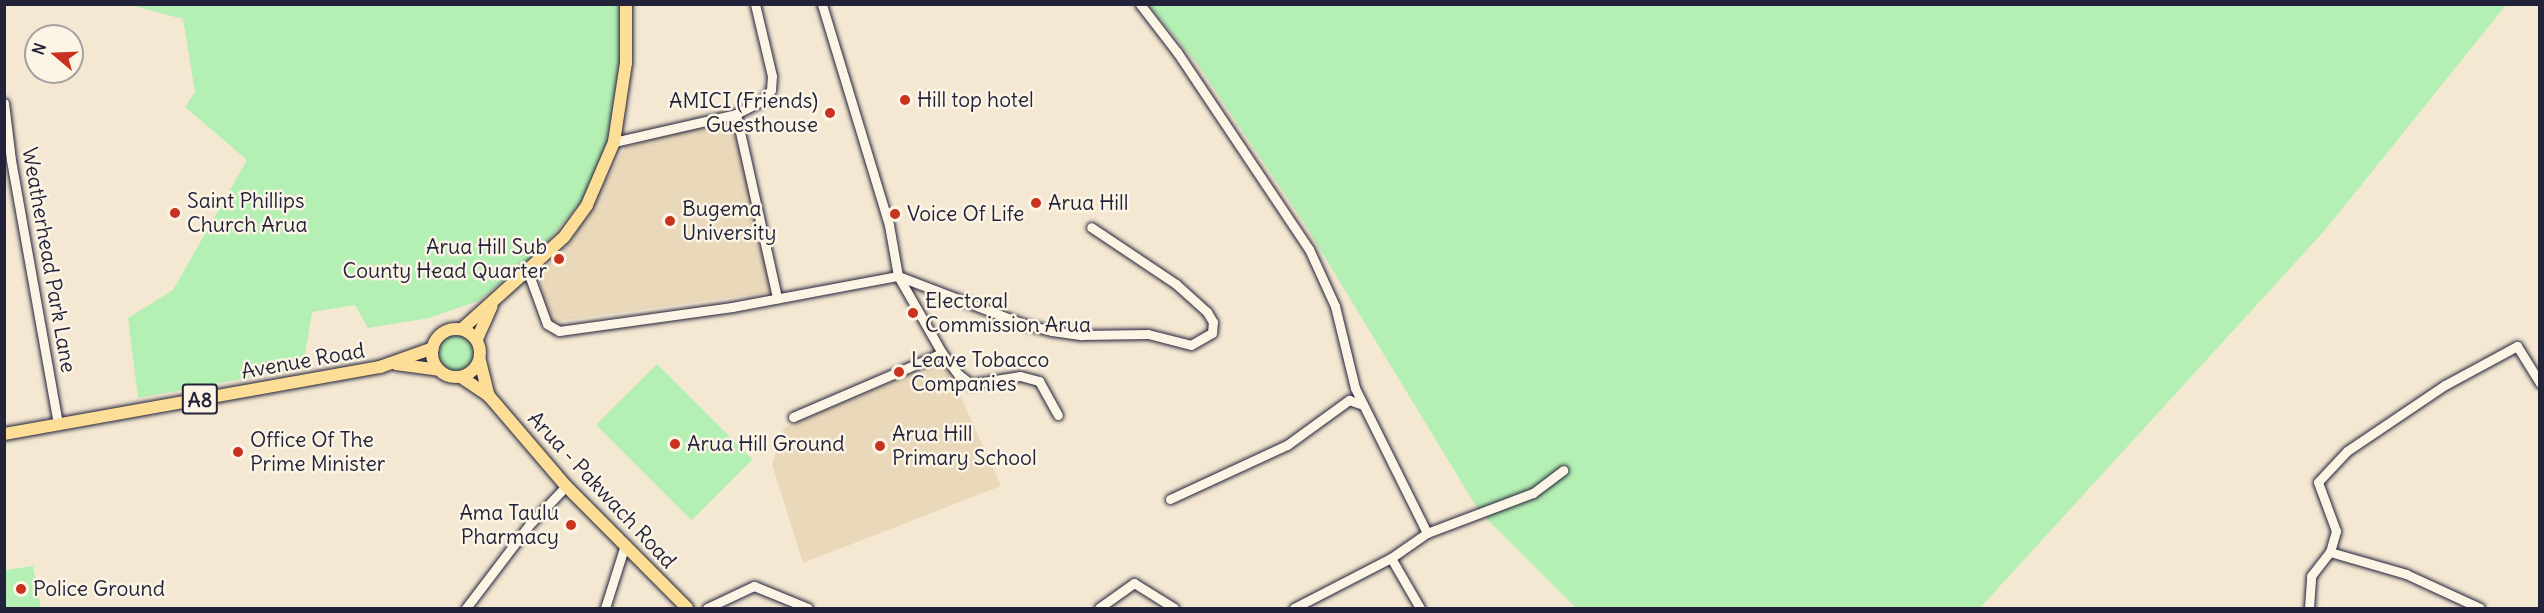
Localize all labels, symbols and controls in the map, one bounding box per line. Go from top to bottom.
north arrow [24,24,84,84]
text: N [28,40,50,57]
place label: Hill top hotel [917,87,1034,113]
place label: AMICI (Friends) Guesthouse [669,88,818,138]
marker: Hill top hotel [898,93,912,107]
marker: AMICI (Friends) Guesthouse [823,106,837,120]
street label: Weatherhead Park Lane [17,145,81,375]
place label: Saint Phillips Church Arua [187,188,307,238]
place label: Arua Hill [1048,190,1128,216]
place label: Bugema University [682,196,776,246]
marker: Arua Hill [1029,196,1043,210]
place label: Voice Of Life [907,201,1024,227]
marker: Saint Phillips Church Arua [168,206,182,220]
marker: Voice Of Life [888,207,902,221]
marker: Bugema University [663,214,677,228]
place label: Arua Hill Sub County Head Quarter [343,234,547,284]
marker: Arua Hill Sub County Head Quarter [552,252,566,266]
place label: Electoral Commission Arua [925,288,1091,338]
marker: Electoral Commission Arua [906,306,920,320]
street label: Avenue Road [239,338,367,384]
place label: Leave Tobacco Companies [911,347,1049,397]
marker: Leave Tobacco Companies [892,365,906,379]
road number: A8 [180,382,220,416]
street label: Arua - Pakwach Road [523,406,681,574]
place label: Arua Hill Primary School [892,421,1037,471]
place label: Office Of The Prime Minister [250,427,385,477]
place label: Arua Hill Ground [687,431,845,457]
marker: Arua Hill Ground [668,437,682,451]
marker: Arua Hill Primary School [873,439,887,453]
marker: Office Of The Prime Minister [231,445,245,459]
place label: Ama Taulu Pharmacy [459,500,559,550]
marker: Ama Taulu Pharmacy [564,518,578,532]
place label: Police Ground [33,576,165,602]
marker: Police Ground [14,582,28,596]

